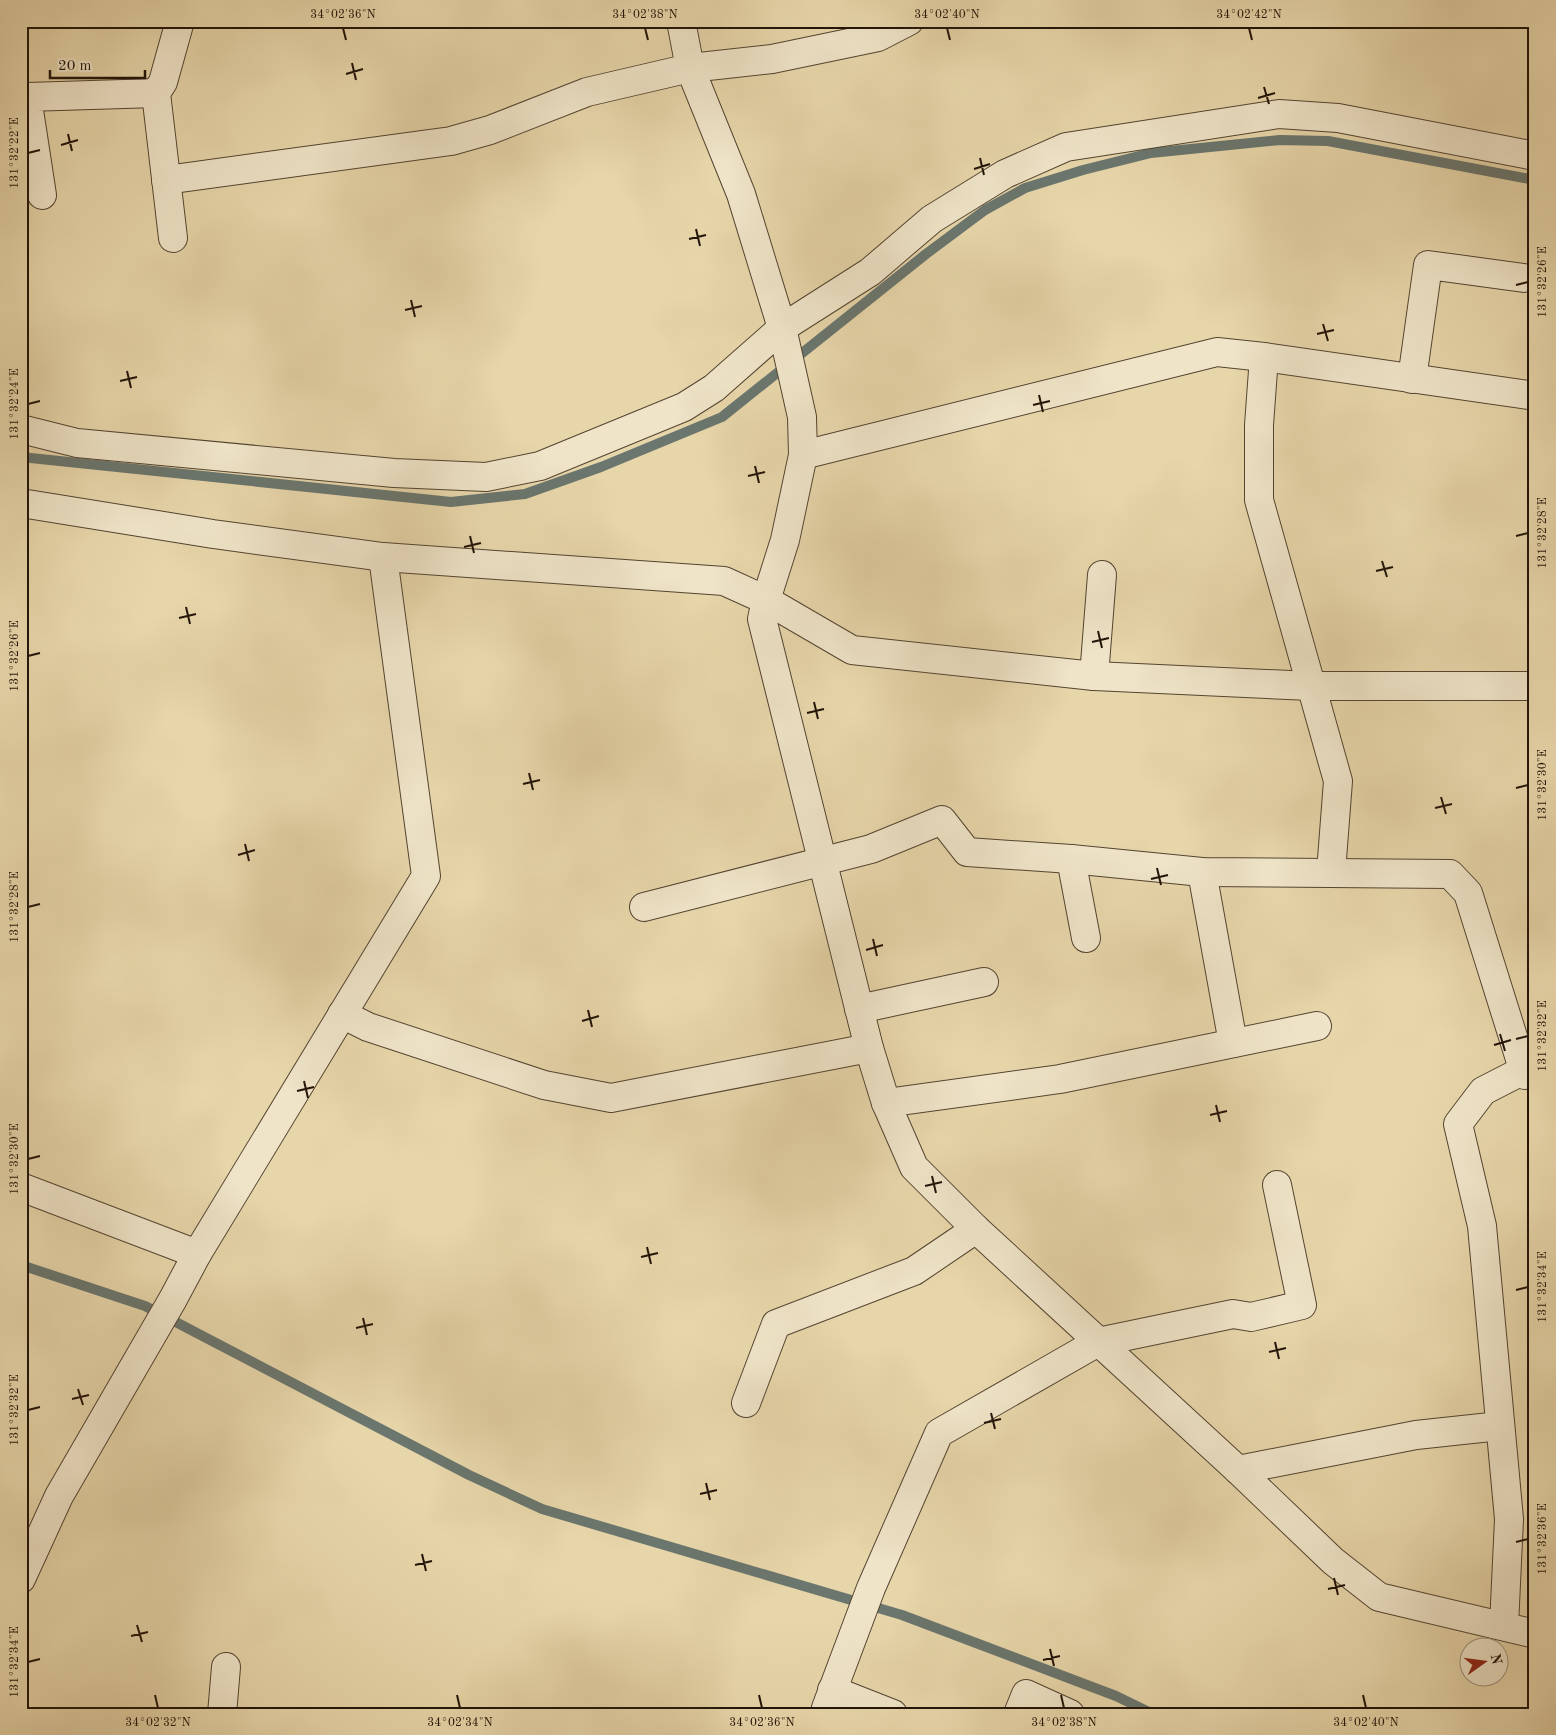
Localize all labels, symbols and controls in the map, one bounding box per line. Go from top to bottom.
text: 34°02'36"N [310,9,376,21]
text: 34°02'38"N [612,9,678,21]
text: 34°02'40"N [914,9,980,21]
text: 34°02'42"N [1216,9,1282,21]
scale bar [50,48,145,80]
text: 20 m [58,59,92,74]
text: 131°32'22"E [9,117,21,189]
text: 131°32'26"E [1537,246,1549,318]
text: 131°32'24"E [9,368,21,440]
text: 131°32'28"E [1537,497,1549,569]
text: 131°32'26"E [9,620,21,692]
text: 131°32'30"E [1537,749,1549,821]
text: 131°32'28"E [9,871,21,943]
text: 131°32'32"E [1537,1000,1549,1072]
text: 131°32'30"E [9,1123,21,1195]
text: 131°32'34"E [1537,1251,1549,1323]
text: 131°32'32"E [9,1374,21,1446]
text: 131°32'36"E [1537,1503,1549,1575]
text: 131°32'34"E [9,1626,21,1698]
north arrow [1458,1638,1508,1688]
text: N [1488,1652,1504,1666]
text: 34°02'32"N [125,1717,191,1729]
text: 34°02'34"N [427,1717,493,1729]
text: 34°02'36"N [729,1717,795,1729]
text: 34°02'38"N [1031,1717,1097,1729]
text: 34°02'40"N [1333,1717,1399,1729]

